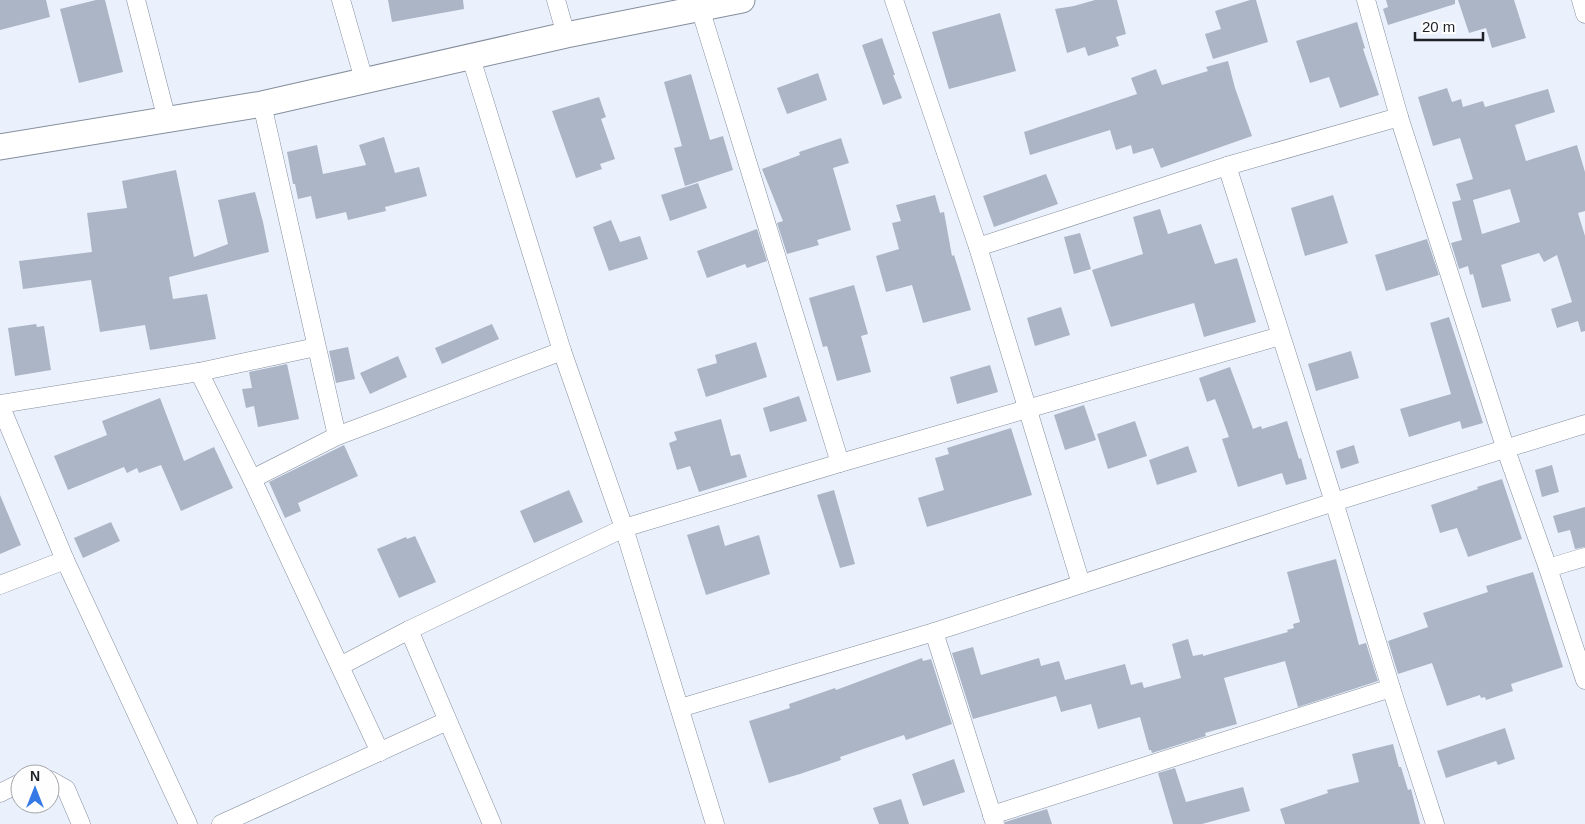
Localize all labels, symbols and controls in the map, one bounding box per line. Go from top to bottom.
scale bar [1415,10,1482,42]
text: 20 m [1422,18,1455,35]
north arrow [10,764,60,814]
text: N [30,768,40,784]

